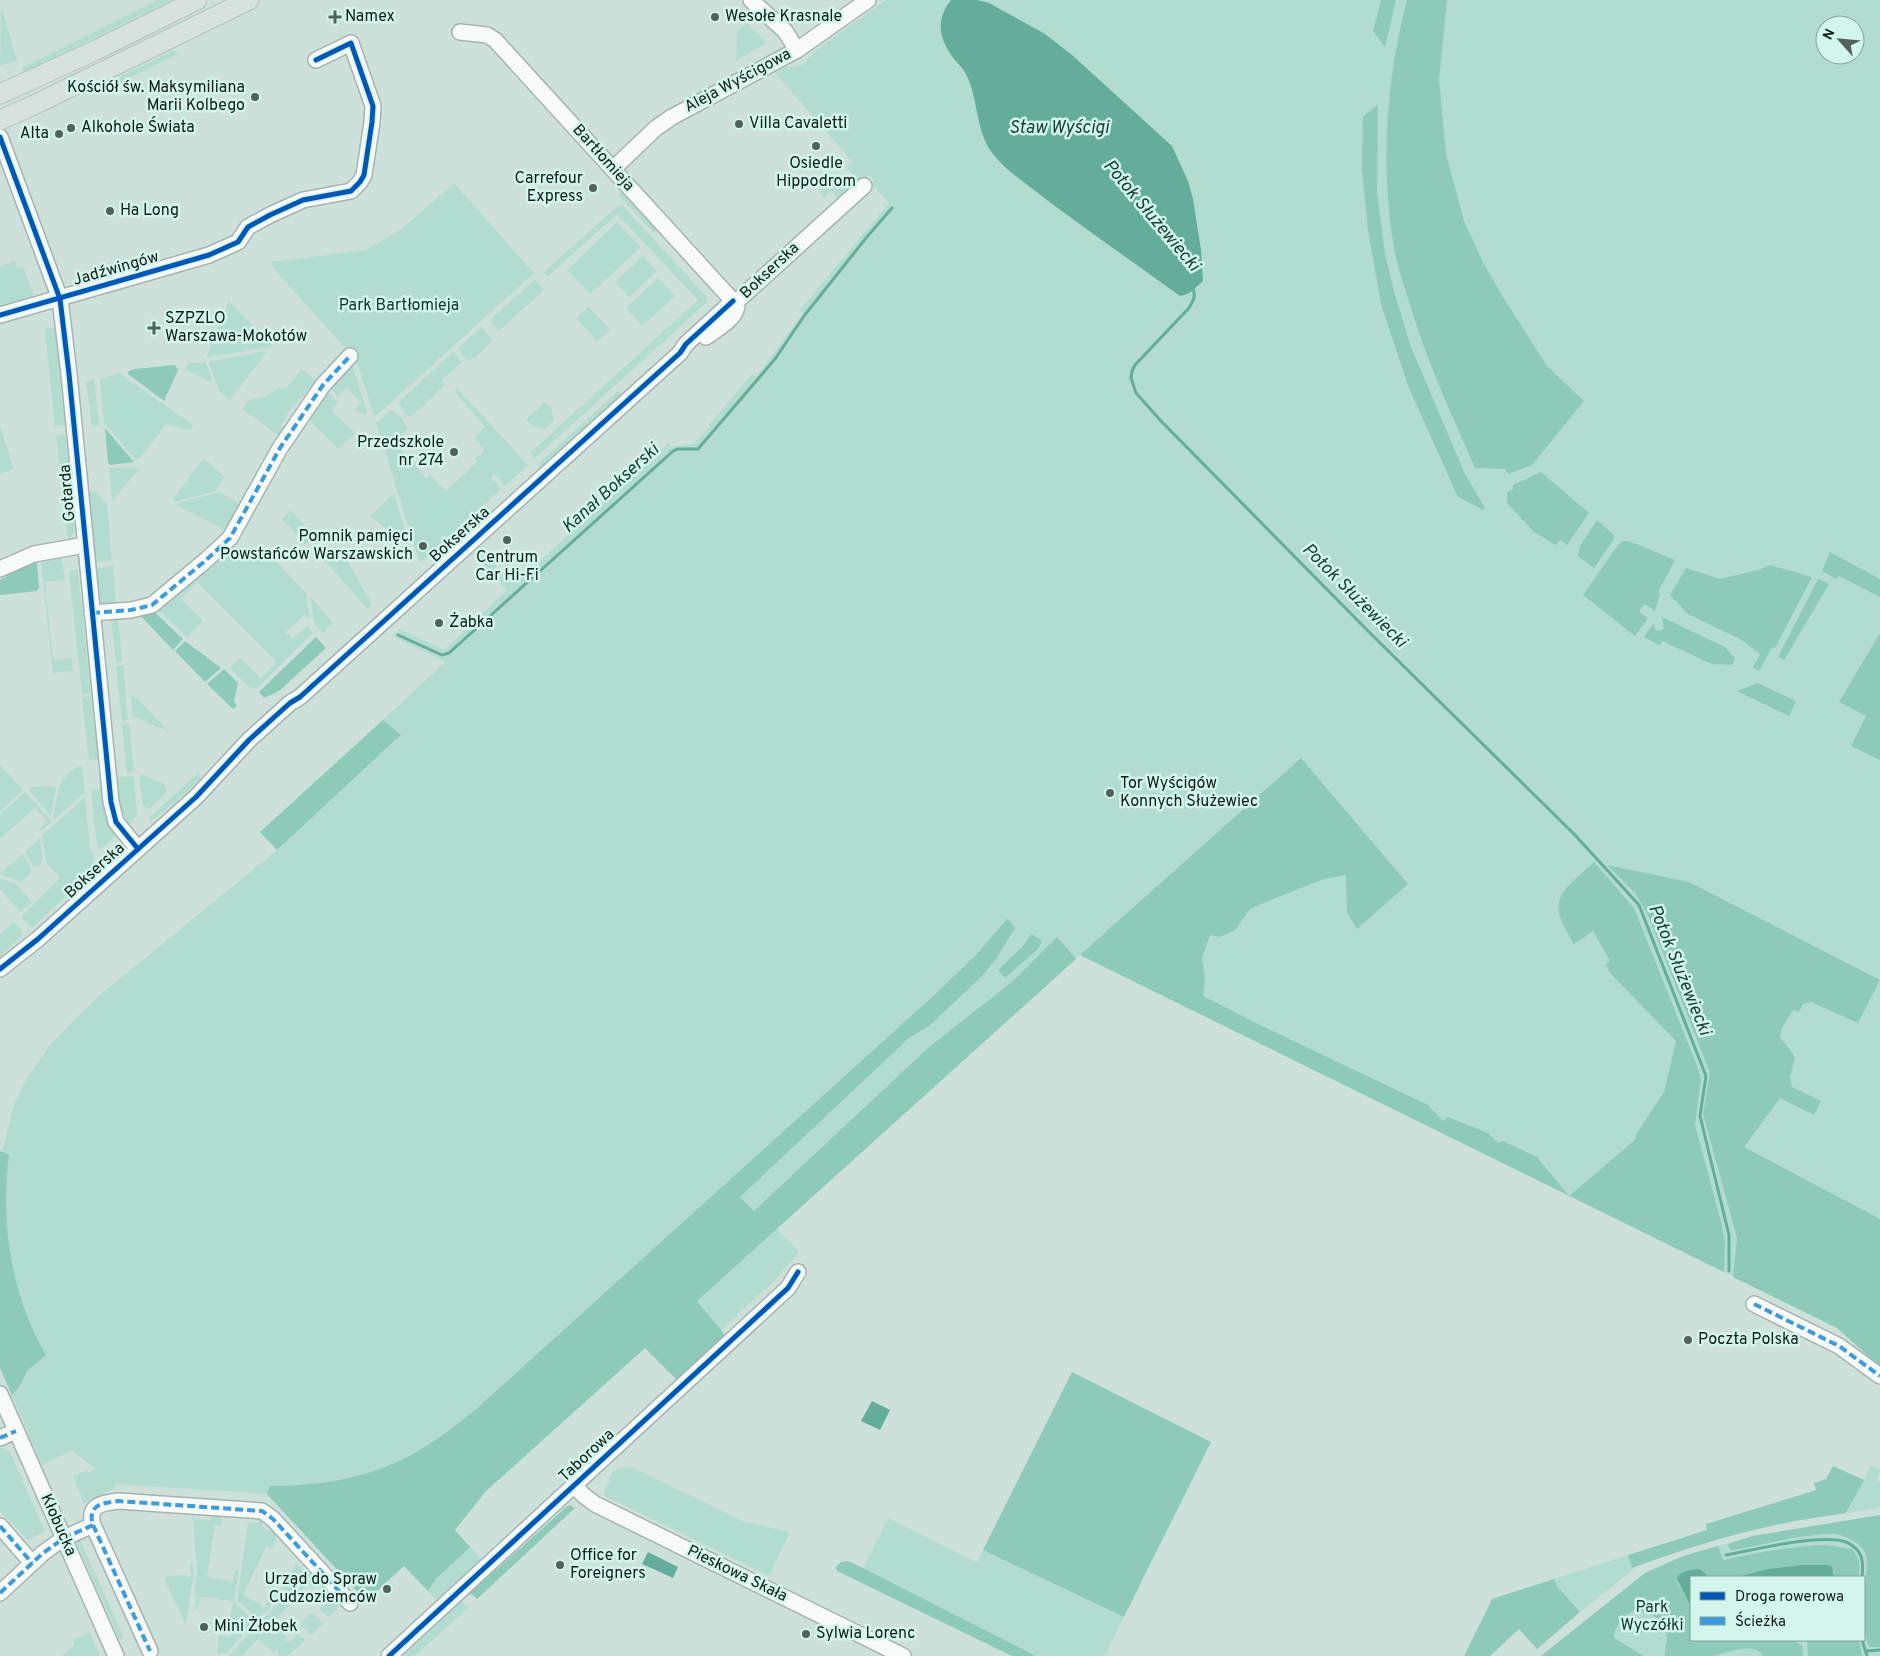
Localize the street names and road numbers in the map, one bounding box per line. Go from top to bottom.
street label: Aleja Wyścigowa [681,44,795,118]
street label: Bartłomieja [568,120,638,196]
street label: Bokserska [736,238,804,304]
street label: Jadźwingów [71,247,161,291]
street label: Gotarda [56,463,80,523]
street label: Bokserska [426,503,494,567]
street label: Bokserska [61,839,129,903]
street label: Taborowa [555,1425,619,1487]
street label: Kłobucka [35,1491,81,1559]
street label: Pieskowa Skała [684,1541,790,1607]

